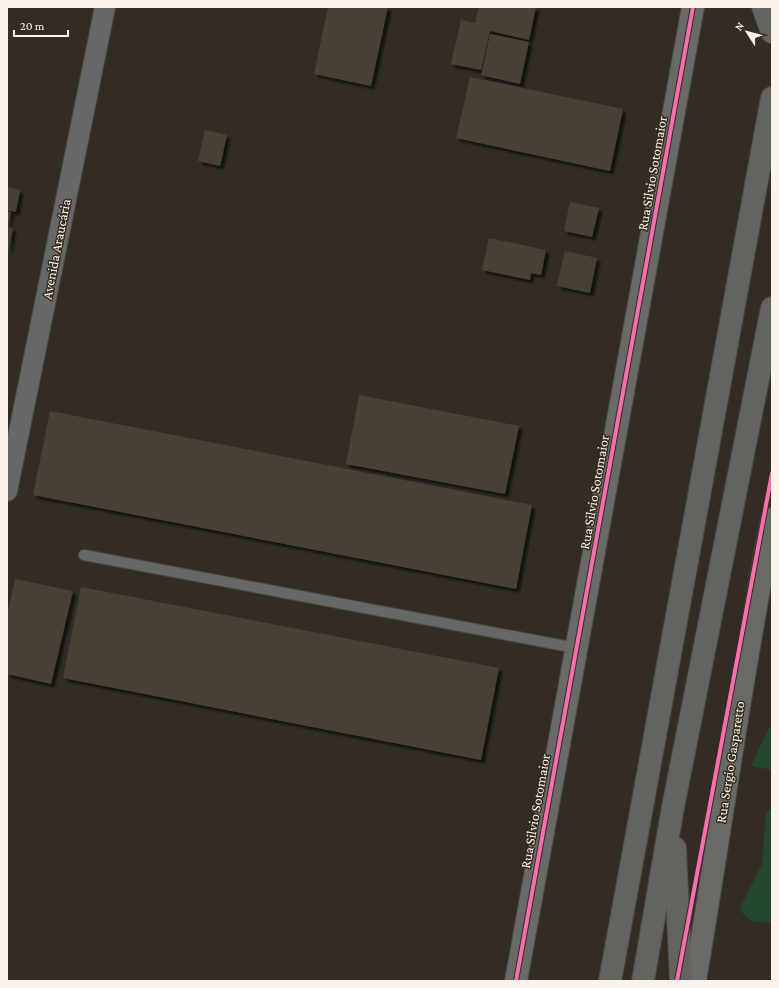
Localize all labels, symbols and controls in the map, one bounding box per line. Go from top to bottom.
scale bar [14,12,68,38]
north arrow [727,12,767,52]
text: 20 m [20,19,45,33]
text: N [732,19,746,33]
street label: Rua Silvio Sotomaior [634,114,670,232]
street label: Avenida Araucária [38,197,74,300]
street label: Rua Silvio Sotomaior [576,433,612,551]
street label: Rua Sergio Gasparetto [712,700,748,824]
street label: Rua Silvio Sotomaior [517,752,553,870]

